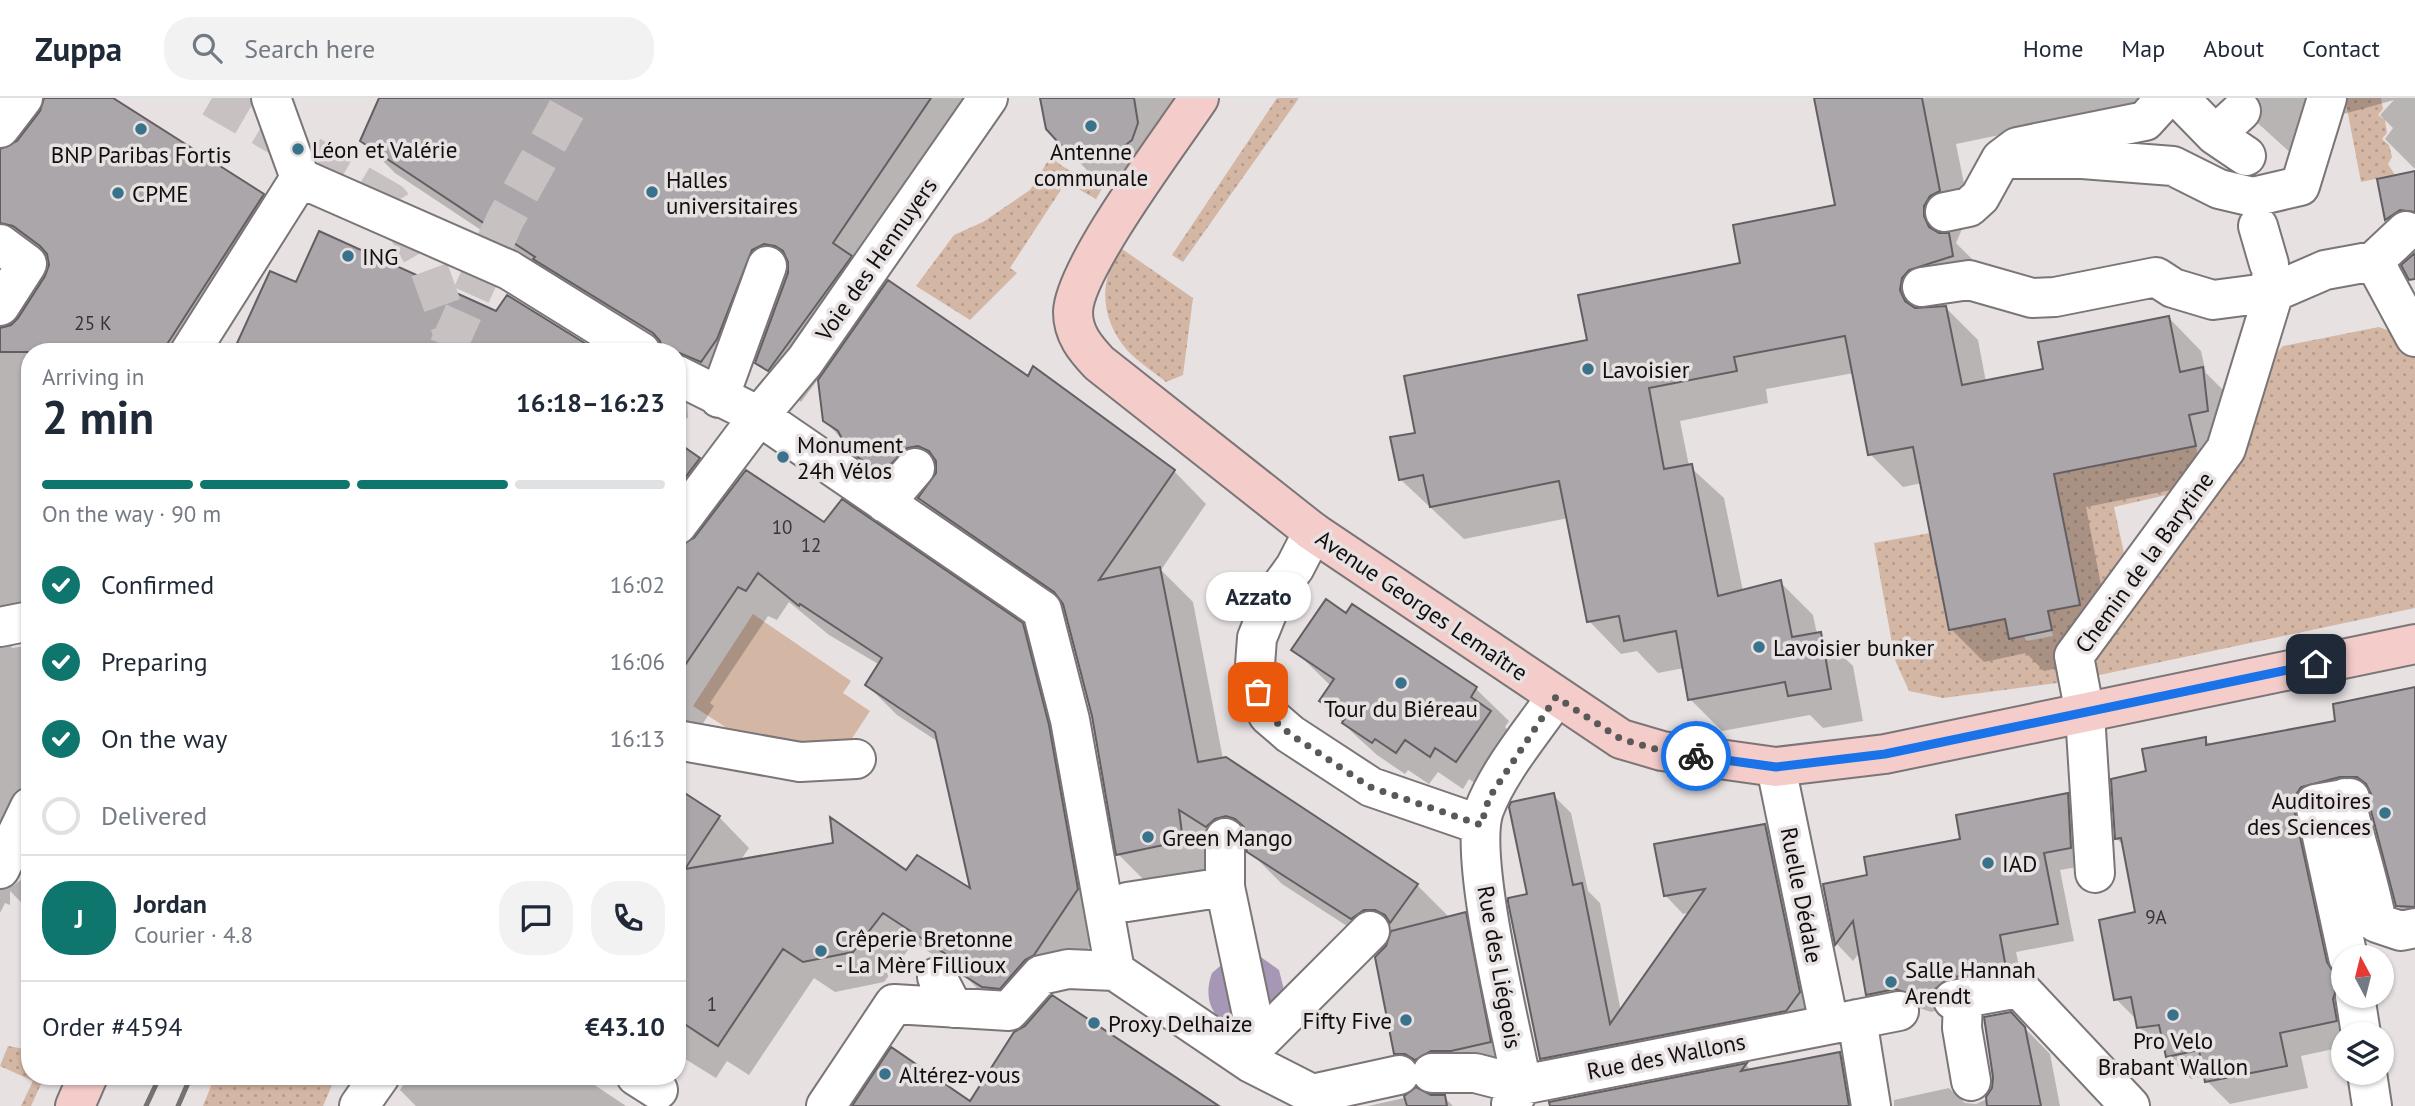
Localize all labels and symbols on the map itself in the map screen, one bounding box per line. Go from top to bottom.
marker: Antenne communale [1083,118,1099,134]
marker: BNP Paribas Fortis [133,121,149,137]
place label: Léon et Valérie [312,135,457,164]
place label: Antenne communale [1034,137,1148,192]
place label: BNP Paribas Fortis [51,140,231,169]
marker: Léon et Valérie [290,141,306,157]
place label: Halles universitaires [666,165,798,220]
street label: Voie des Hennuyers [808,172,943,347]
place label: CPME [132,179,189,208]
marker: Halles universitaires [644,184,660,200]
marker: CPME [110,185,126,201]
place label: ING [362,242,398,271]
marker: ING [340,248,356,264]
house number: 25 K [74,311,112,335]
place label: Lavoisier [1602,355,1690,384]
marker: Lavoisier [1580,361,1596,377]
place label: Monument 24h Vélos [797,430,903,485]
marker: Monument 24h Vélos [775,449,791,465]
street label: Chemin de la Barytine [2068,466,2220,658]
house number: 10 [772,515,792,539]
street label: Avenue Georges Lemaître [1311,523,1533,687]
house number: 12 [801,533,821,557]
callout: Azzato [1206,573,1310,622]
place label: Lavoisier bunker [1773,633,1934,662]
pin [2286,634,2346,694]
marker: Lavoisier bunker [1751,639,1767,655]
pin [1228,662,1288,722]
marker: Tour du Biéreau [1393,675,1409,691]
place label: Tour du Biéreau [1324,694,1478,723]
courier [1661,721,1731,791]
place label: Auditoires des Sciences [2247,786,2371,841]
marker: Auditoires des Sciences [2377,805,2393,821]
place label: Green Mango [1162,823,1293,852]
street label: Ruelle Dédale [1775,825,1829,965]
marker: Green Mango [1140,829,1156,845]
place label: IAD [2002,849,2037,878]
marker: IAD [1980,855,1996,871]
street label: Rue des Liégeois [1471,883,1529,1051]
house number: 9A [2145,905,2167,929]
place label: Crêperie Bretonne - La Mère Fillioux [835,924,1013,979]
marker: Crêperie Bretonne - La Mère Fillioux [813,943,829,959]
north arrow [2331,945,2394,1008]
place label: Salle Hannah Arendt [1905,955,2036,1010]
marker: Salle Hannah Arendt [1883,974,1899,990]
house number: 1 [707,992,717,1016]
place label: Fifty Five [1303,1006,1392,1035]
marker: Pro Velo Brabant Wallon [2165,1007,2181,1023]
place label: Proxy Delhaize [1108,1009,1253,1038]
marker: Fifty Five [1398,1012,1414,1028]
marker: Proxy Delhaize [1086,1015,1102,1031]
street label: Rue des Wallons [1584,1026,1748,1086]
place label: Pro Velo Brabant Wallon [2098,1026,2248,1081]
place label: Altérez-vous [899,1060,1021,1089]
marker: Altérez-vous [877,1066,893,1082]

